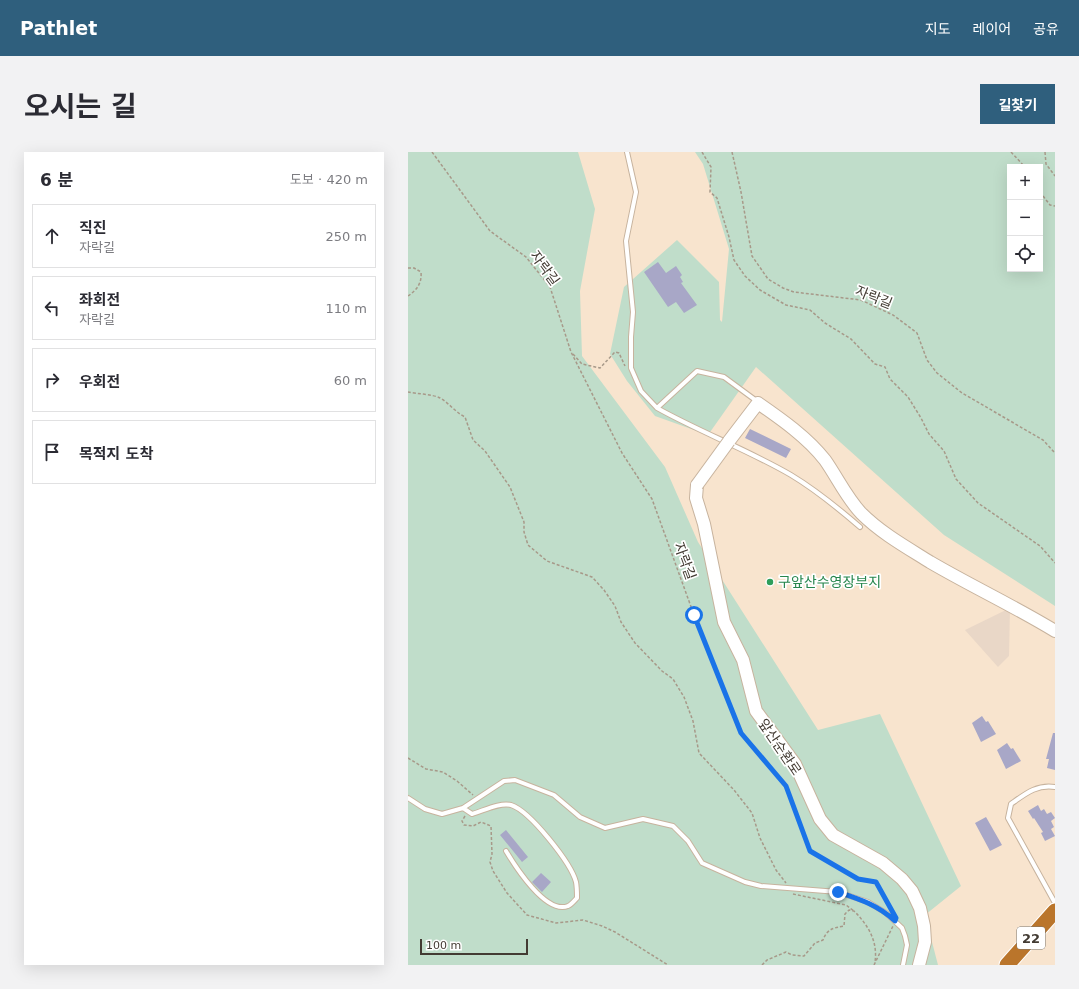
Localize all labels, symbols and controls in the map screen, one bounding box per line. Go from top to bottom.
text: Pathlet [20,17,97,39]
text: 지도 [925,21,951,37]
text: 레이어 [973,21,1011,37]
text: 공유 [1033,21,1059,37]
button: 길찾기 [980,84,1055,124]
text: 오시는 길 [24,90,137,123]
map controls [1007,164,1043,272]
button: + [1007,164,1043,200]
text: 6 분 [40,170,73,190]
text: 도보 · 420 m [290,172,368,187]
button: − [1007,200,1043,236]
text: 직진 [79,219,107,237]
icon: ahead [41,225,63,247]
text: 250 m [325,229,367,244]
button: locate [1007,236,1043,272]
text: 자락길 [79,240,115,255]
street label: 자락길 [527,248,563,288]
street label: 자락길 [853,282,895,312]
text: 좌회전 [79,291,120,309]
icon: left [41,297,63,319]
text: 110 m [325,301,367,316]
text: 자락길 [79,312,115,327]
icon: right [41,369,63,391]
text: 우회전 [79,373,120,391]
text: 60 m [334,373,367,388]
icon: arrive [41,441,63,463]
text: 목적지 도착 [79,445,153,463]
street label: 자락길 [671,540,699,582]
place label: 구앞산수영장부지 [778,574,881,590]
marker: 구앞산수영장부지 [765,577,775,587]
route start [685,606,703,624]
street label: 앞산순환로 [755,716,805,778]
route end [829,883,847,901]
road number: 22 [1017,927,1045,949]
scale bar [420,937,528,956]
text: 100 m [426,939,461,952]

